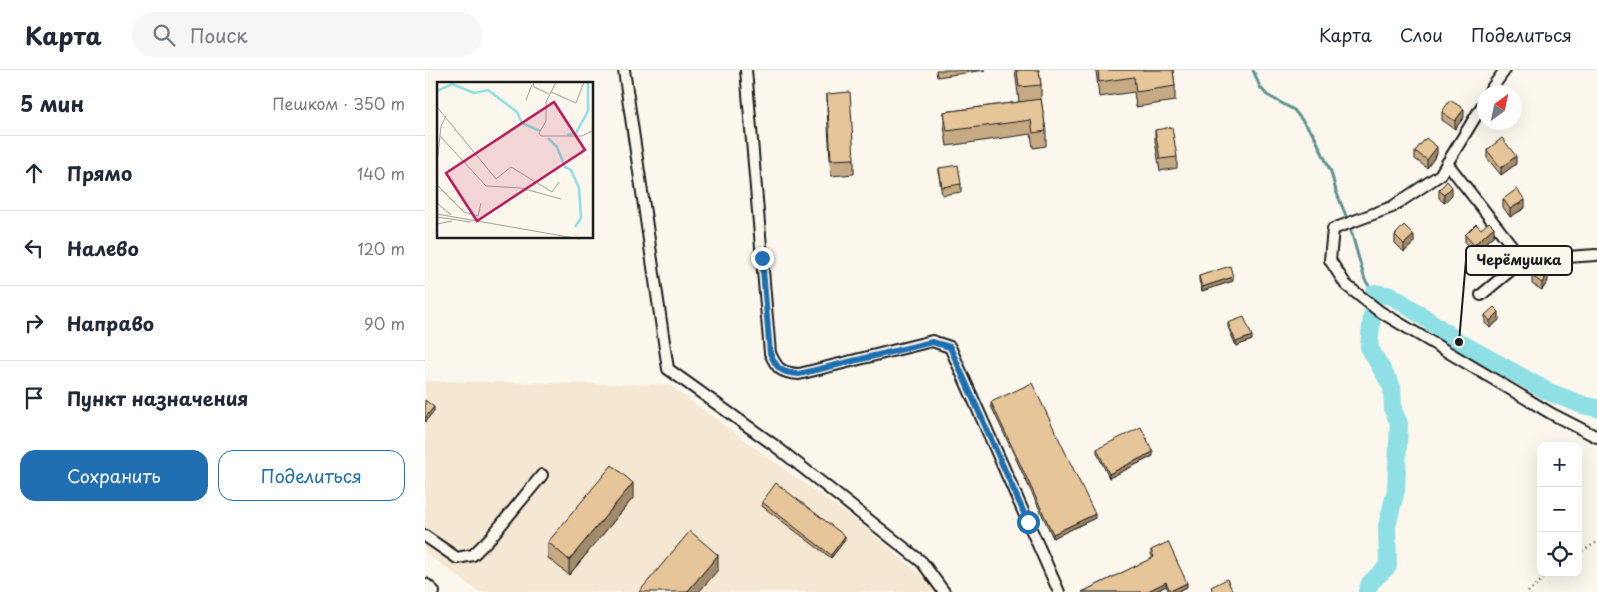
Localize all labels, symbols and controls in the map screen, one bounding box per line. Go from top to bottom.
search box [132,12,482,57]
text: Карта [25,17,102,53]
icon: search [150,21,178,49]
text: Поиск [190,21,248,49]
text: Карта [1319,21,1372,48]
text: Слои [1400,21,1443,48]
text: Поделиться [1471,21,1572,48]
inset map [437,82,594,239]
north arrow [1477,85,1522,130]
text: 5 мин [20,87,84,119]
text: Пешком · 350 m [272,91,405,115]
icon: ahead [20,159,48,187]
text: Прямо [67,159,132,187]
text: 140 m [357,161,405,185]
icon: left [20,234,48,262]
text: Налево [67,234,139,262]
text: 120 m [358,236,405,260]
callout: Черёмушка [1466,246,1572,275]
route end [751,247,774,270]
text: Черёмушка [1476,249,1562,270]
icon: right [20,309,48,337]
text: Направо [67,309,154,337]
text: 90 m [364,311,405,335]
icon: arrive [20,384,48,412]
text: Пункт назначения [67,384,248,412]
map controls [1537,442,1582,577]
button: + [1537,442,1582,487]
button: Сохранить [20,450,208,501]
button: Поделиться [218,450,405,501]
button: − [1537,487,1582,532]
route start [1017,511,1040,534]
button: locate [1537,532,1582,577]

